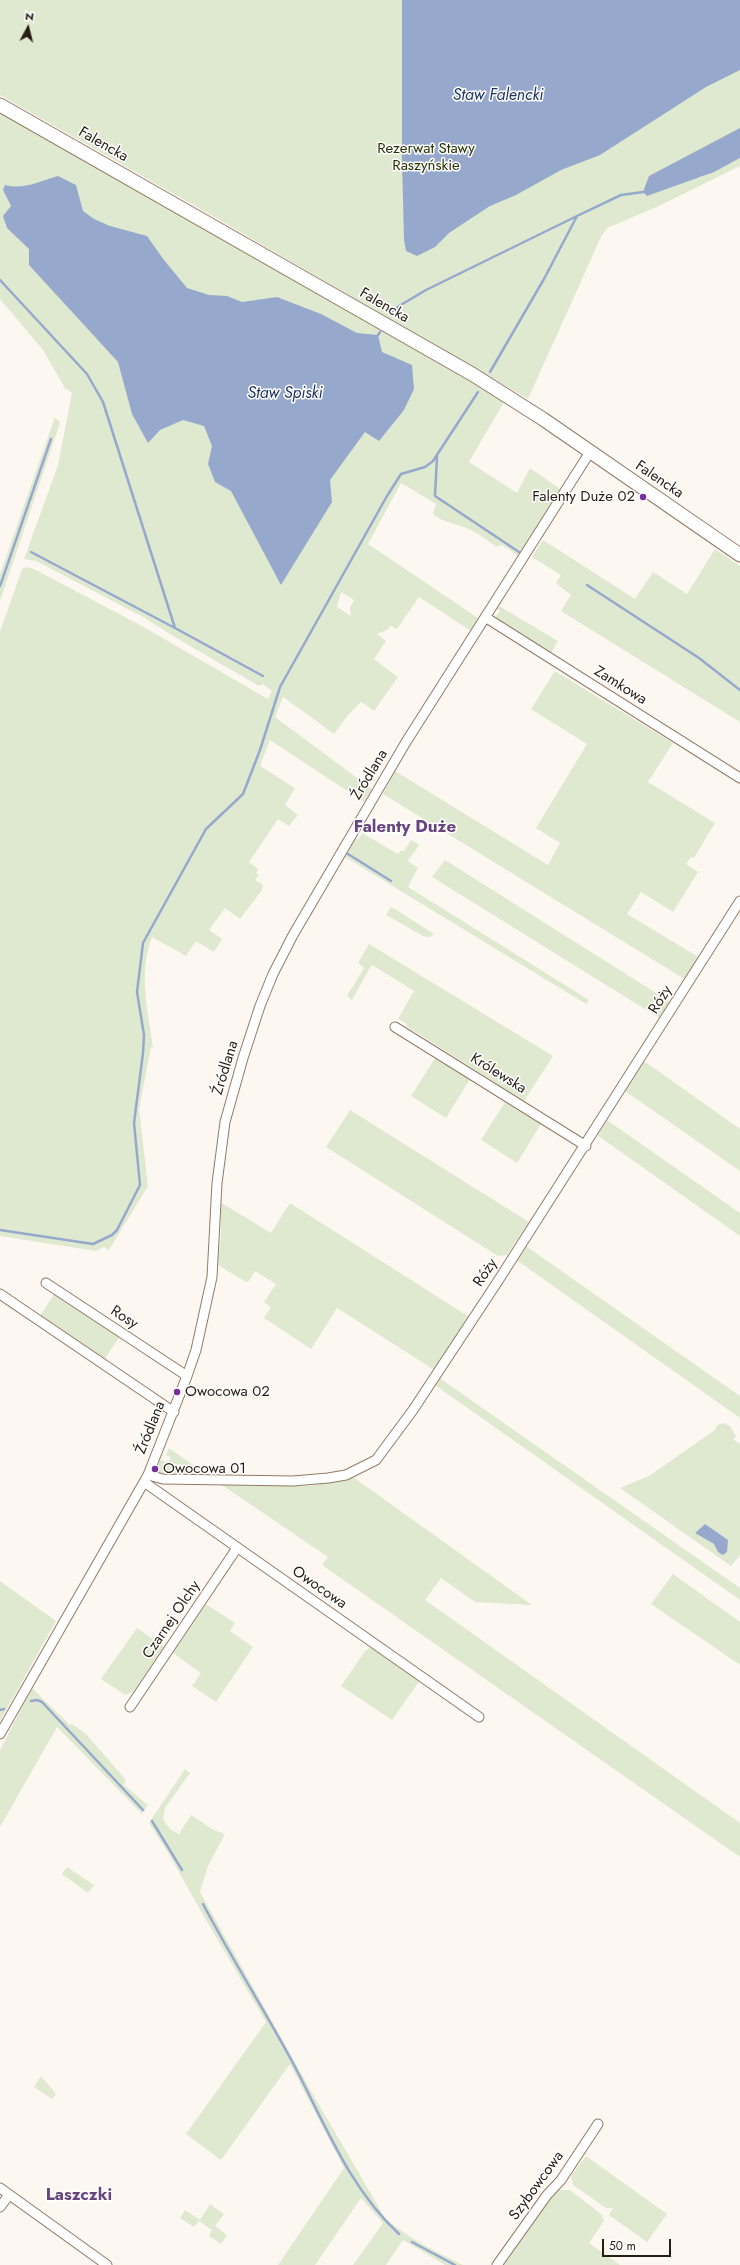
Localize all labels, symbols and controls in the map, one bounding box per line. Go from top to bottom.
north arrow [8,8,48,48]
text: N [24,8,35,25]
water label: Staw Falencki [453,86,543,106]
street label: Falencka [75,124,131,166]
park label: Rezerwat Stawy Raszyńskie [377,140,475,175]
street label: Falencka [356,285,412,327]
water label: Staw Spiski [248,384,322,404]
street label: Falencka [631,457,687,503]
place label: Falenty Duże 02 [532,488,635,506]
marker: Falenty Duże 02 [638,492,648,502]
street label: Zamkowa [590,663,650,709]
street label: Źródlana [348,747,392,803]
district label: Falenty Duże [354,818,456,838]
street label: Róży [645,982,677,1018]
street label: Źródlana [209,1039,243,1097]
street label: Królewska [467,1050,529,1098]
street label: Róży [470,1255,502,1291]
street label: Rosy [107,1303,141,1333]
place label: Owocowa 02 [185,1383,270,1401]
marker: Owocowa 02 [172,1387,182,1397]
street label: Źródlana [132,1399,170,1457]
place label: Owocowa 01 [163,1460,246,1478]
marker: Owocowa 01 [150,1464,160,1474]
street label: Owocowa [288,1563,350,1613]
street label: Czarnej Olchy [139,1578,205,1662]
street label: Szybowcowa [506,2148,568,2224]
district label: Laszczki [46,2186,112,2206]
scale bar [604,2231,673,2257]
text: 50 m [609,2237,636,2255]

